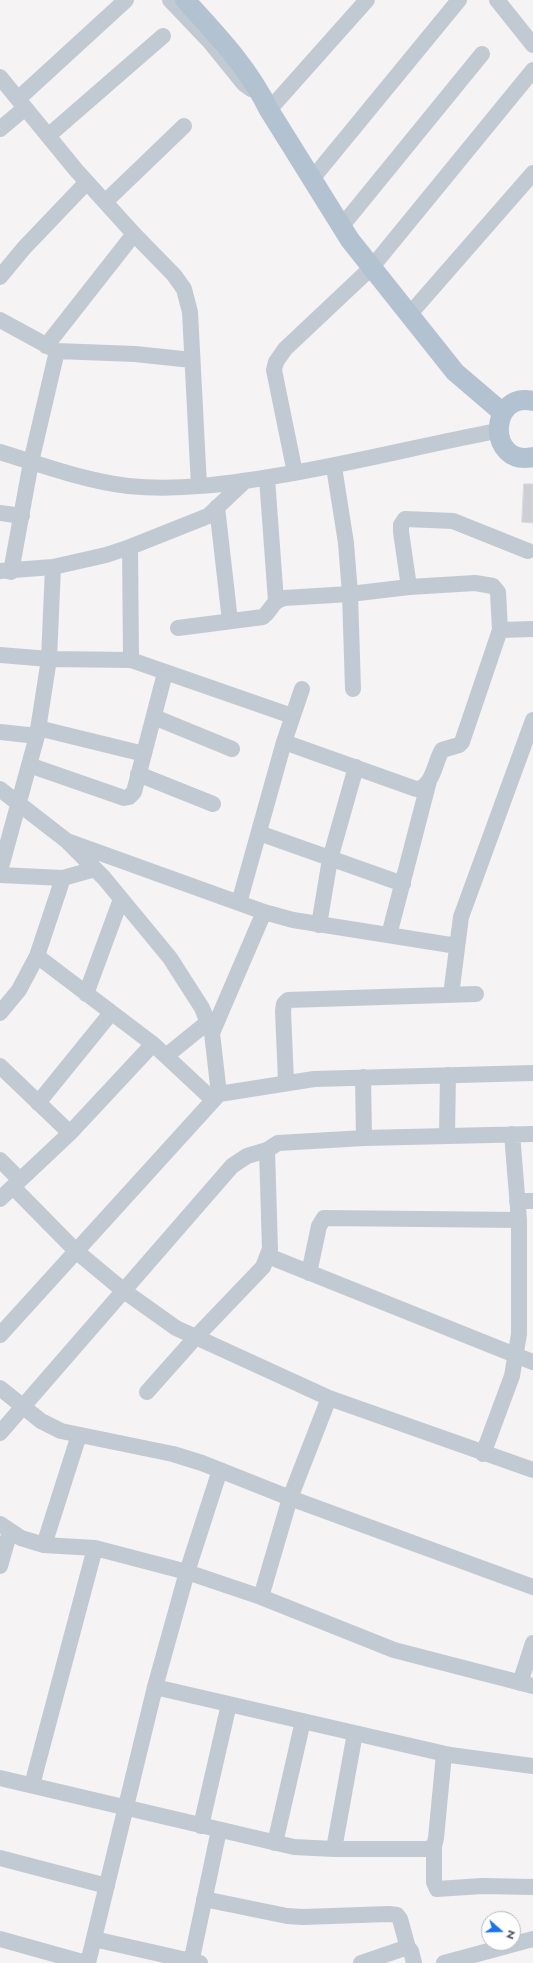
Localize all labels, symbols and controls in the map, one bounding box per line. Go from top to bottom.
north arrow [481,1911,521,1951]
text: N [502,1928,520,1942]

